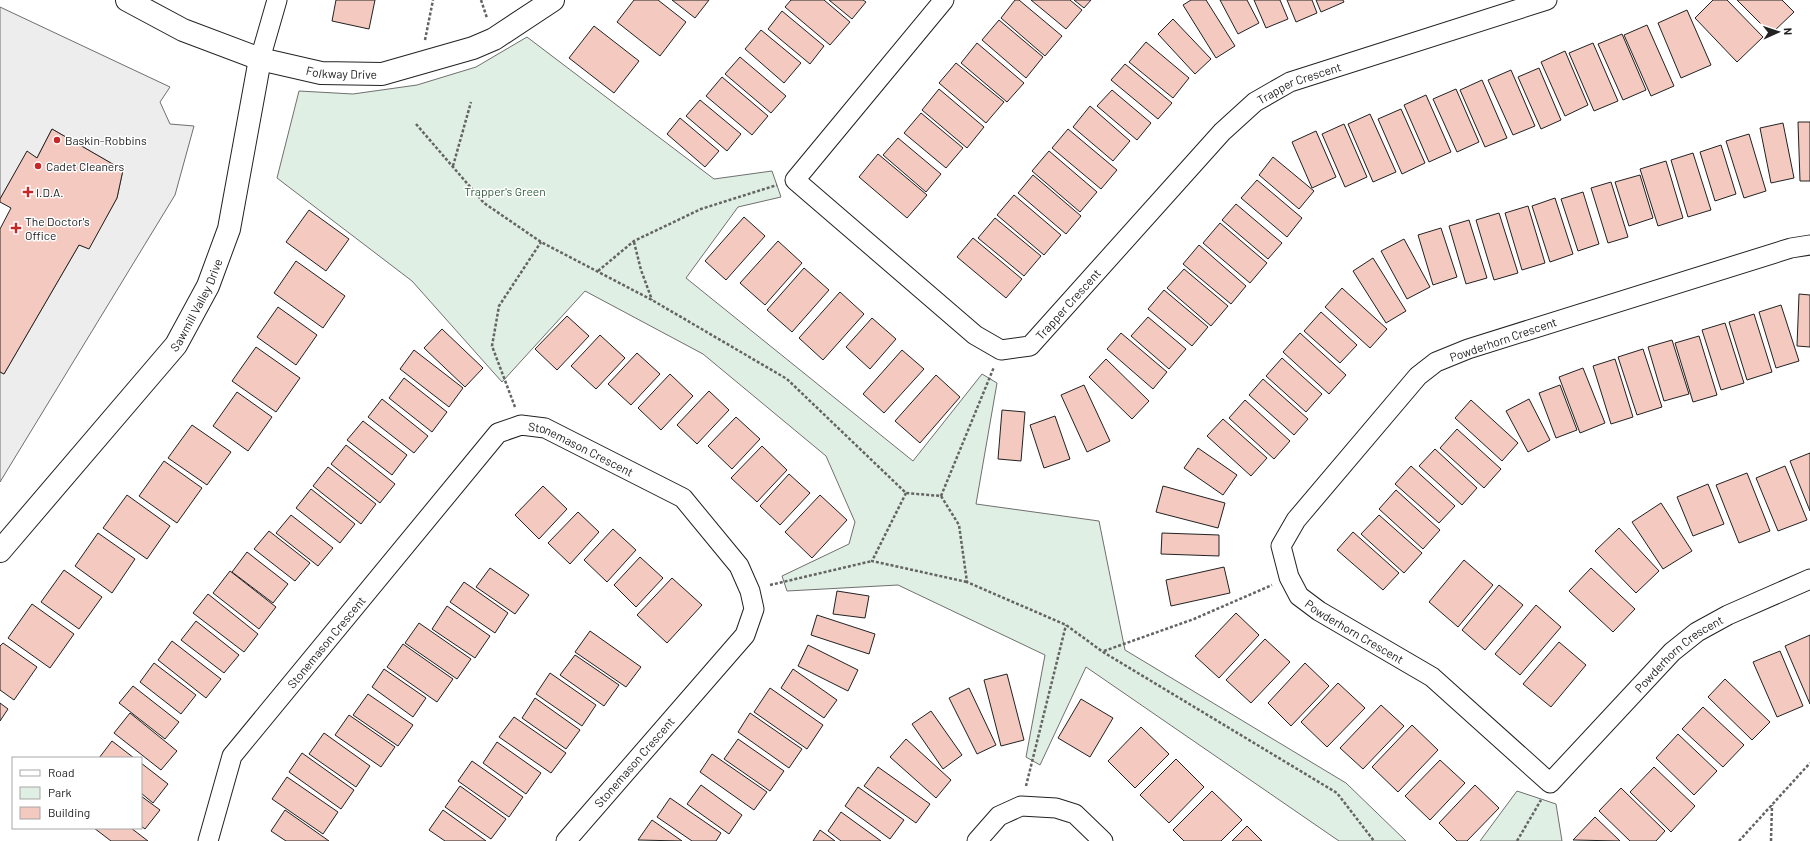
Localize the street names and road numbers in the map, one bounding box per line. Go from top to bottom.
street label: Trapper Crescent [1254,59,1343,106]
street label: Folkway Drive [305,63,377,81]
street label: Sawmill Valley Drive [167,257,225,354]
street label: Trapper Crescent [1032,266,1103,342]
street label: Powderhorn Crescent [1448,314,1558,364]
street label: Stonemason Crescent [527,419,636,479]
street label: Stonemason Crescent [284,593,368,691]
street label: Powderhorn Crescent [1302,596,1406,666]
street label: Powderhorn Crescent [1632,612,1725,695]
street label: Stonemason Crescent [591,714,677,810]

